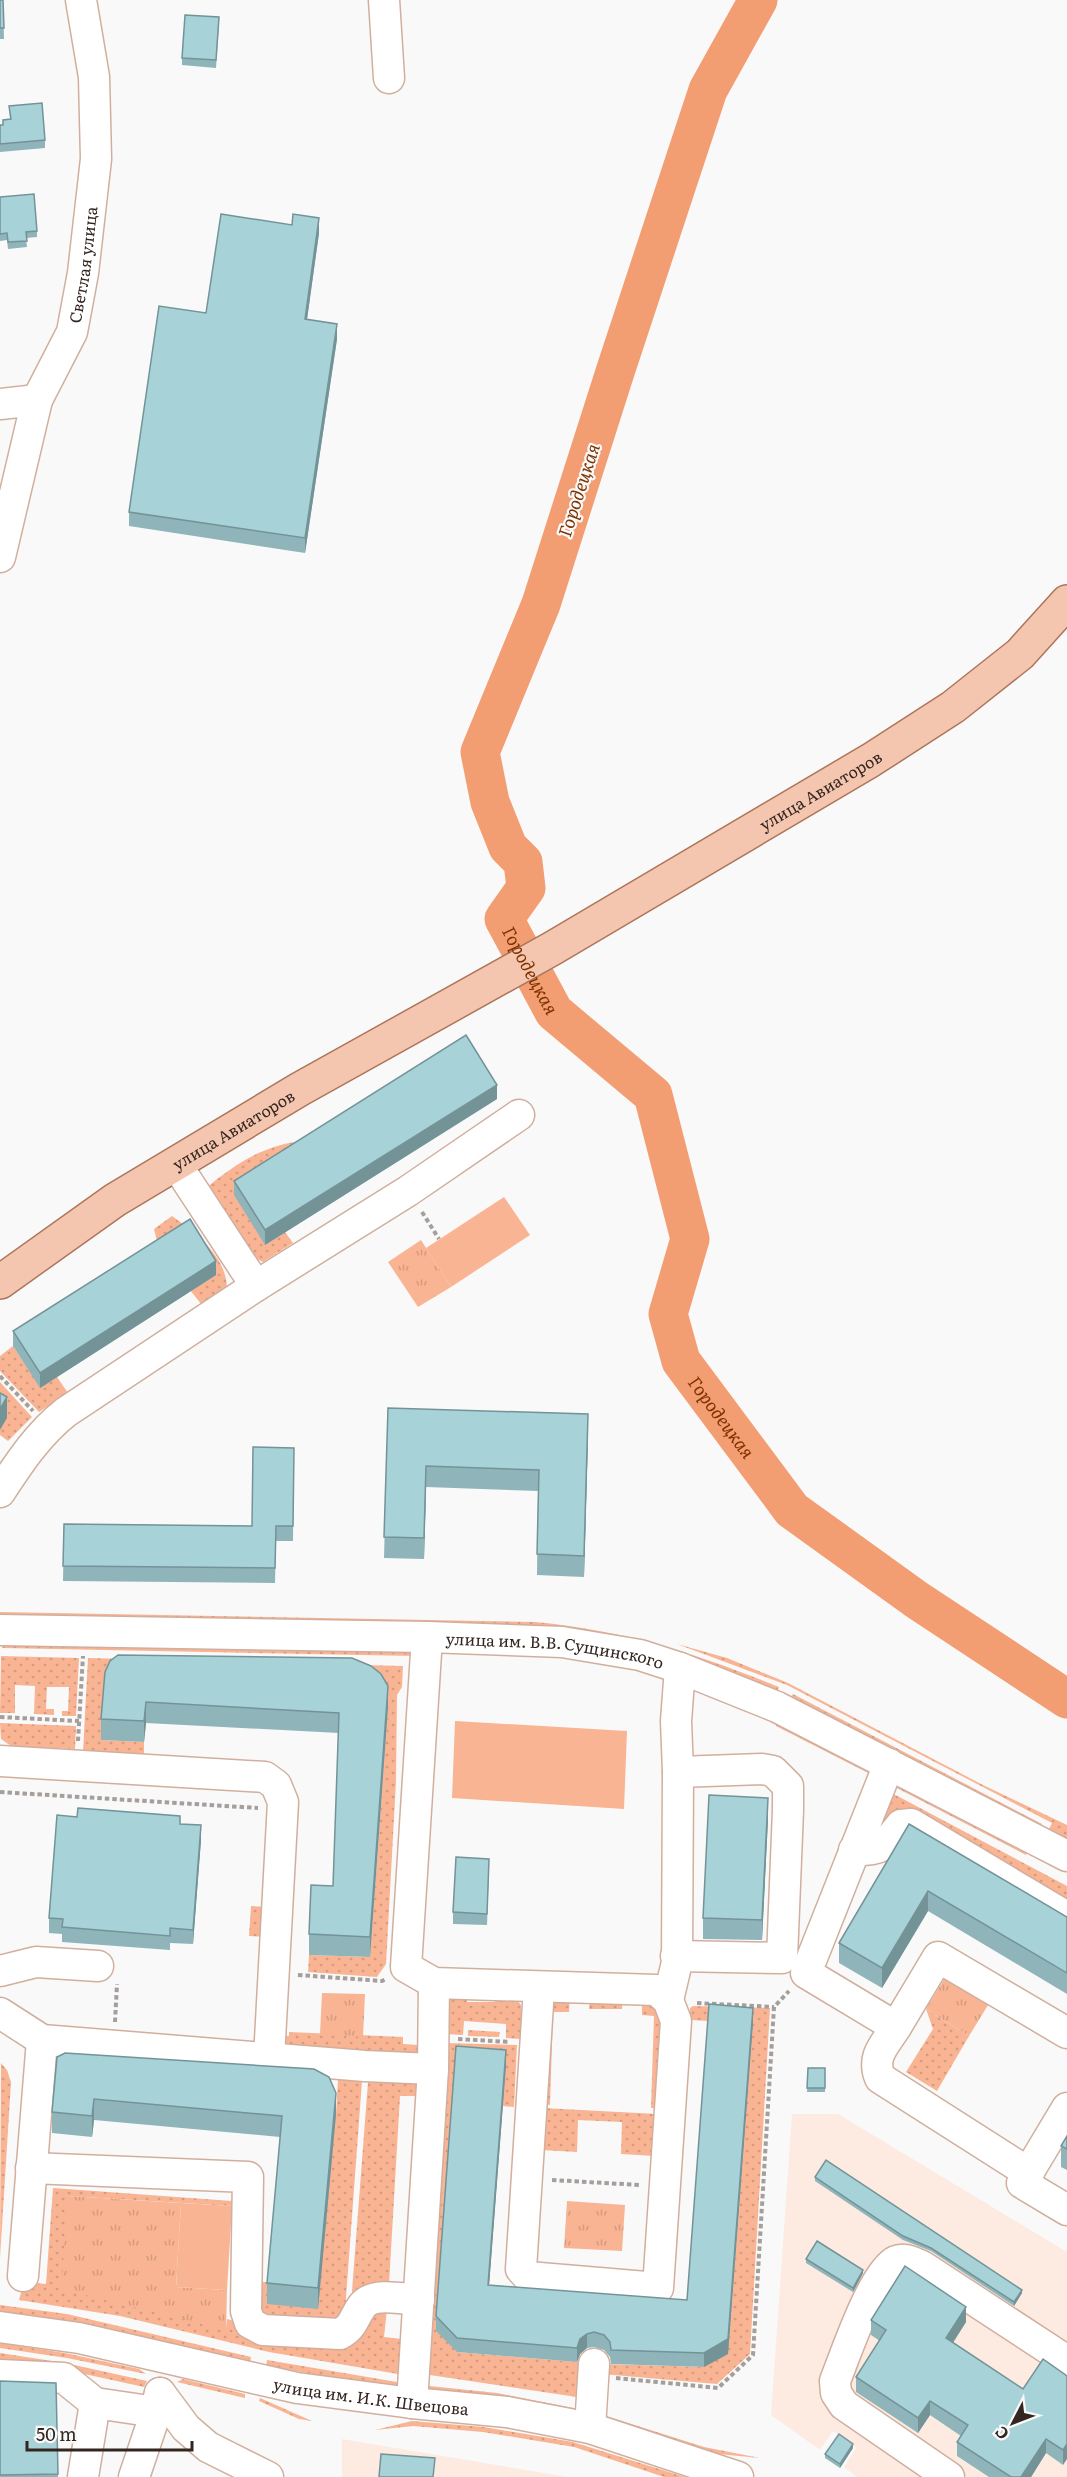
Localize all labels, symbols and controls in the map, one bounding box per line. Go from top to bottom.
street label: Светлая улица [62,205,103,325]
water label: Городецкая [550,439,606,540]
street label: улица Авиаторов [754,744,886,836]
water label: Городецкая [497,921,566,1019]
street label: улица Авиаторов [167,1083,299,1175]
water label: Городецкая [683,1370,762,1464]
street label: улица им. В.В. Сущинского [445,1626,667,1674]
street label: улица им. И.К. Швецова [271,2371,470,2420]
north arrow [983,2393,1043,2453]
scale bar [27,2414,192,2452]
text: 50 m [36,2420,77,2447]
text: С [988,2421,1014,2446]

